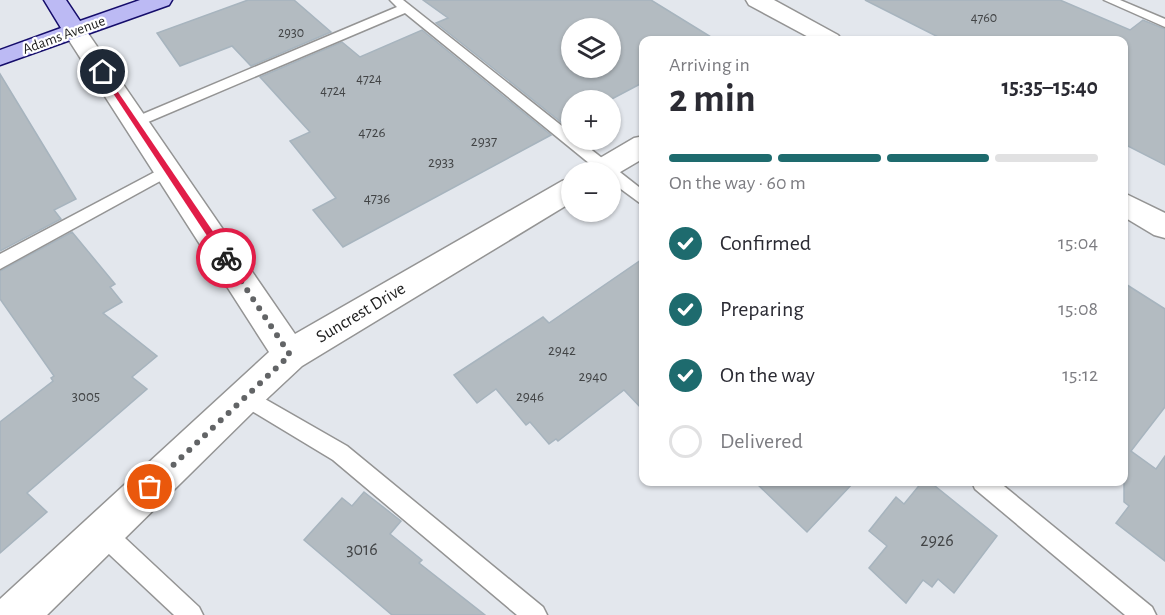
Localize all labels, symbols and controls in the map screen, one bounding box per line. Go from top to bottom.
house number: 4760 [971,11,997,25]
street label: Adams Avenue [21,13,107,57]
map controls [561,18,621,222]
button: layers [561,18,621,78]
house number: 2930 [278,26,304,40]
pin [77,46,128,97]
icon: home [86,55,119,88]
text: Arriving in [669,55,750,75]
house number: 4724 [356,72,382,86]
text: 15:35–15:40 [1001,76,1098,98]
text: 2 min [669,80,756,119]
house number: 4724 [320,84,346,98]
button: + [561,90,621,150]
house number: 4726 [358,125,386,140]
house number: 2937 [471,134,497,149]
house number: 2933 [428,155,454,170]
button: − [561,162,621,222]
text: On the way · 60 m [669,173,806,193]
house number: 4736 [364,191,390,206]
icon: check [669,227,702,260]
courier [196,228,256,288]
text: Confirmed [720,232,811,254]
text: 15:04 [1058,233,1098,253]
icon: bike [210,242,243,275]
street label: Suncrest Drive [313,279,409,347]
icon: check [669,293,702,326]
text: Preparing [720,298,804,320]
text: 15:08 [1058,299,1098,319]
house number: 2942 [548,343,576,358]
icon: check [669,359,702,392]
text: On the way [720,364,815,386]
text: 15:12 [1062,365,1098,385]
house number: 2940 [578,369,608,384]
house number: 3005 [72,389,100,404]
house number: 2946 [516,389,544,404]
text: Delivered [720,430,803,452]
pin [124,461,175,512]
icon: bag [133,470,166,503]
house number: 2926 [920,532,954,550]
house number: 3016 [346,541,378,559]

